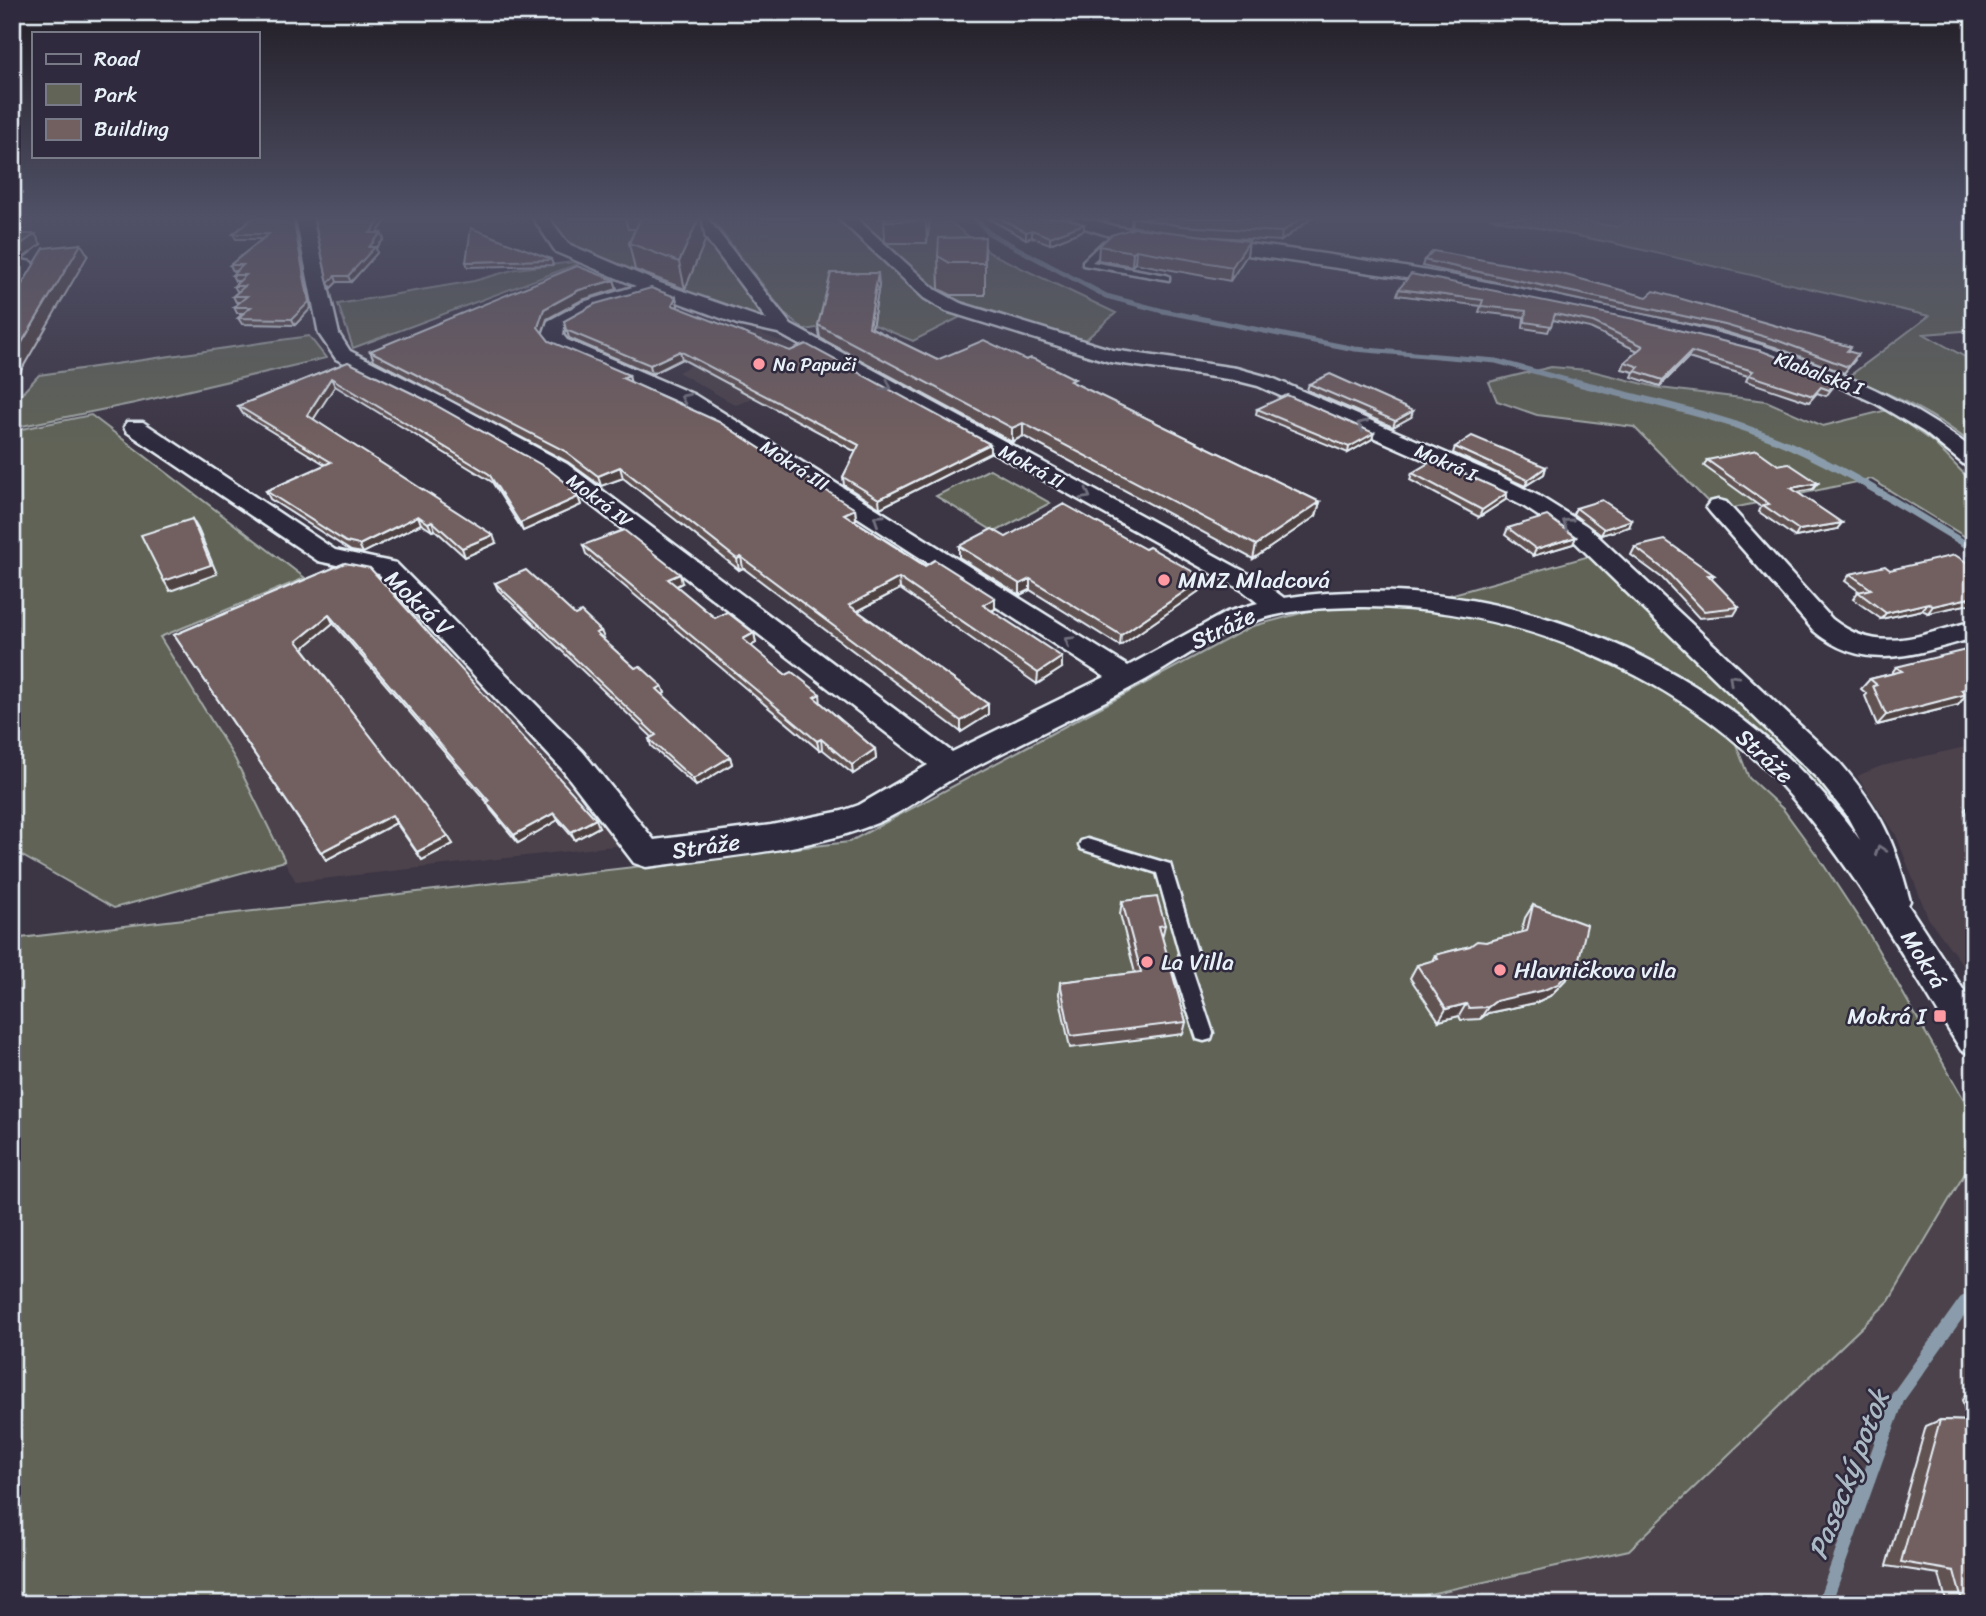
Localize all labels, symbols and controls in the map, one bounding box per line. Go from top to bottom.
legend [32,32,259,158]
text: Road [94,40,141,78]
text: Park [94,76,137,114]
text: Building [94,110,170,148]
street label: Klabalská I [1770,342,1869,405]
place label: Na Papuči [773,348,857,381]
marker: Na Papuči [751,356,767,372]
one-way arrow [879,378,892,391]
one-way arrow [680,392,692,406]
one-way arrow [1357,419,1370,433]
street label: Mokrá III [754,431,836,500]
street label: Mokrá I [1409,434,1484,491]
street label: Mokrá II [993,435,1071,498]
street label: Mokrá IV [559,464,641,537]
one-way arrow [1079,487,1091,500]
one-way arrow [872,514,885,527]
one-way arrow [1562,519,1575,531]
street label: Mokrá V [374,560,464,648]
place label: MMZ Mladcová [1178,560,1330,601]
marker: MMZ Mladcová [1156,572,1172,588]
street label: Stráže [1184,595,1263,661]
one-way arrow [1064,637,1077,650]
one-way arrow [1728,675,1741,688]
street label: Stráže [1726,718,1804,795]
street label: Stráže [669,821,743,872]
one-way arrow [1873,844,1888,856]
street label: Mokrá [1889,921,1958,997]
place label: La Villa [1161,942,1234,983]
place label: Hlavničkova vila [1514,950,1677,991]
marker: La Villa [1139,954,1155,970]
marker: Hlavničkova vila [1492,962,1508,978]
place label: Mokrá I [1847,996,1928,1037]
marker: Mokrá I [1932,1008,1948,1024]
water label: Pasecký potok [1794,1380,1904,1566]

